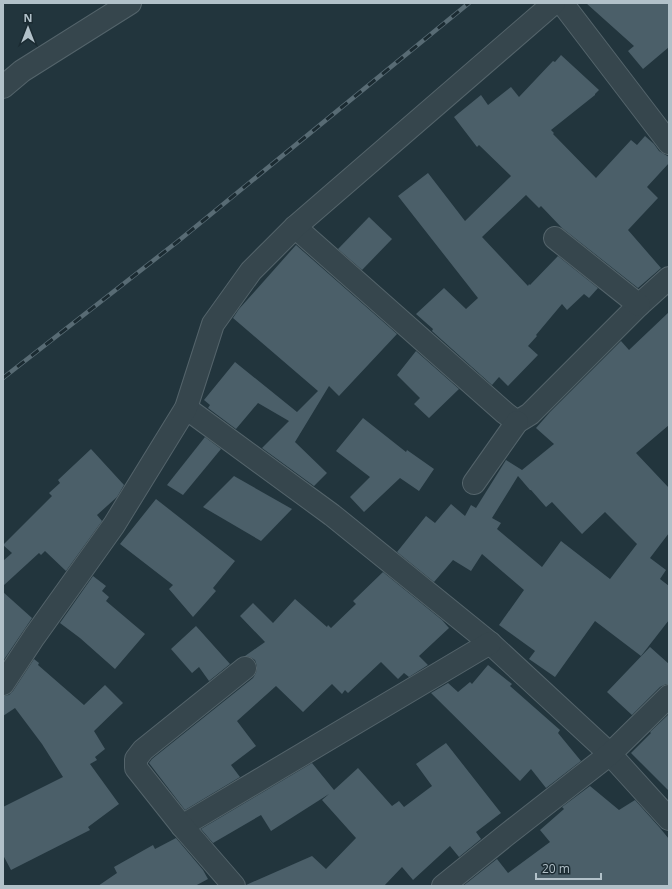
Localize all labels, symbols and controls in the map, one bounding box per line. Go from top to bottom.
north arrow [8,8,48,48]
text: N [24,10,32,25]
scale bar [536,855,601,881]
text: 20 m [542,860,570,877]

